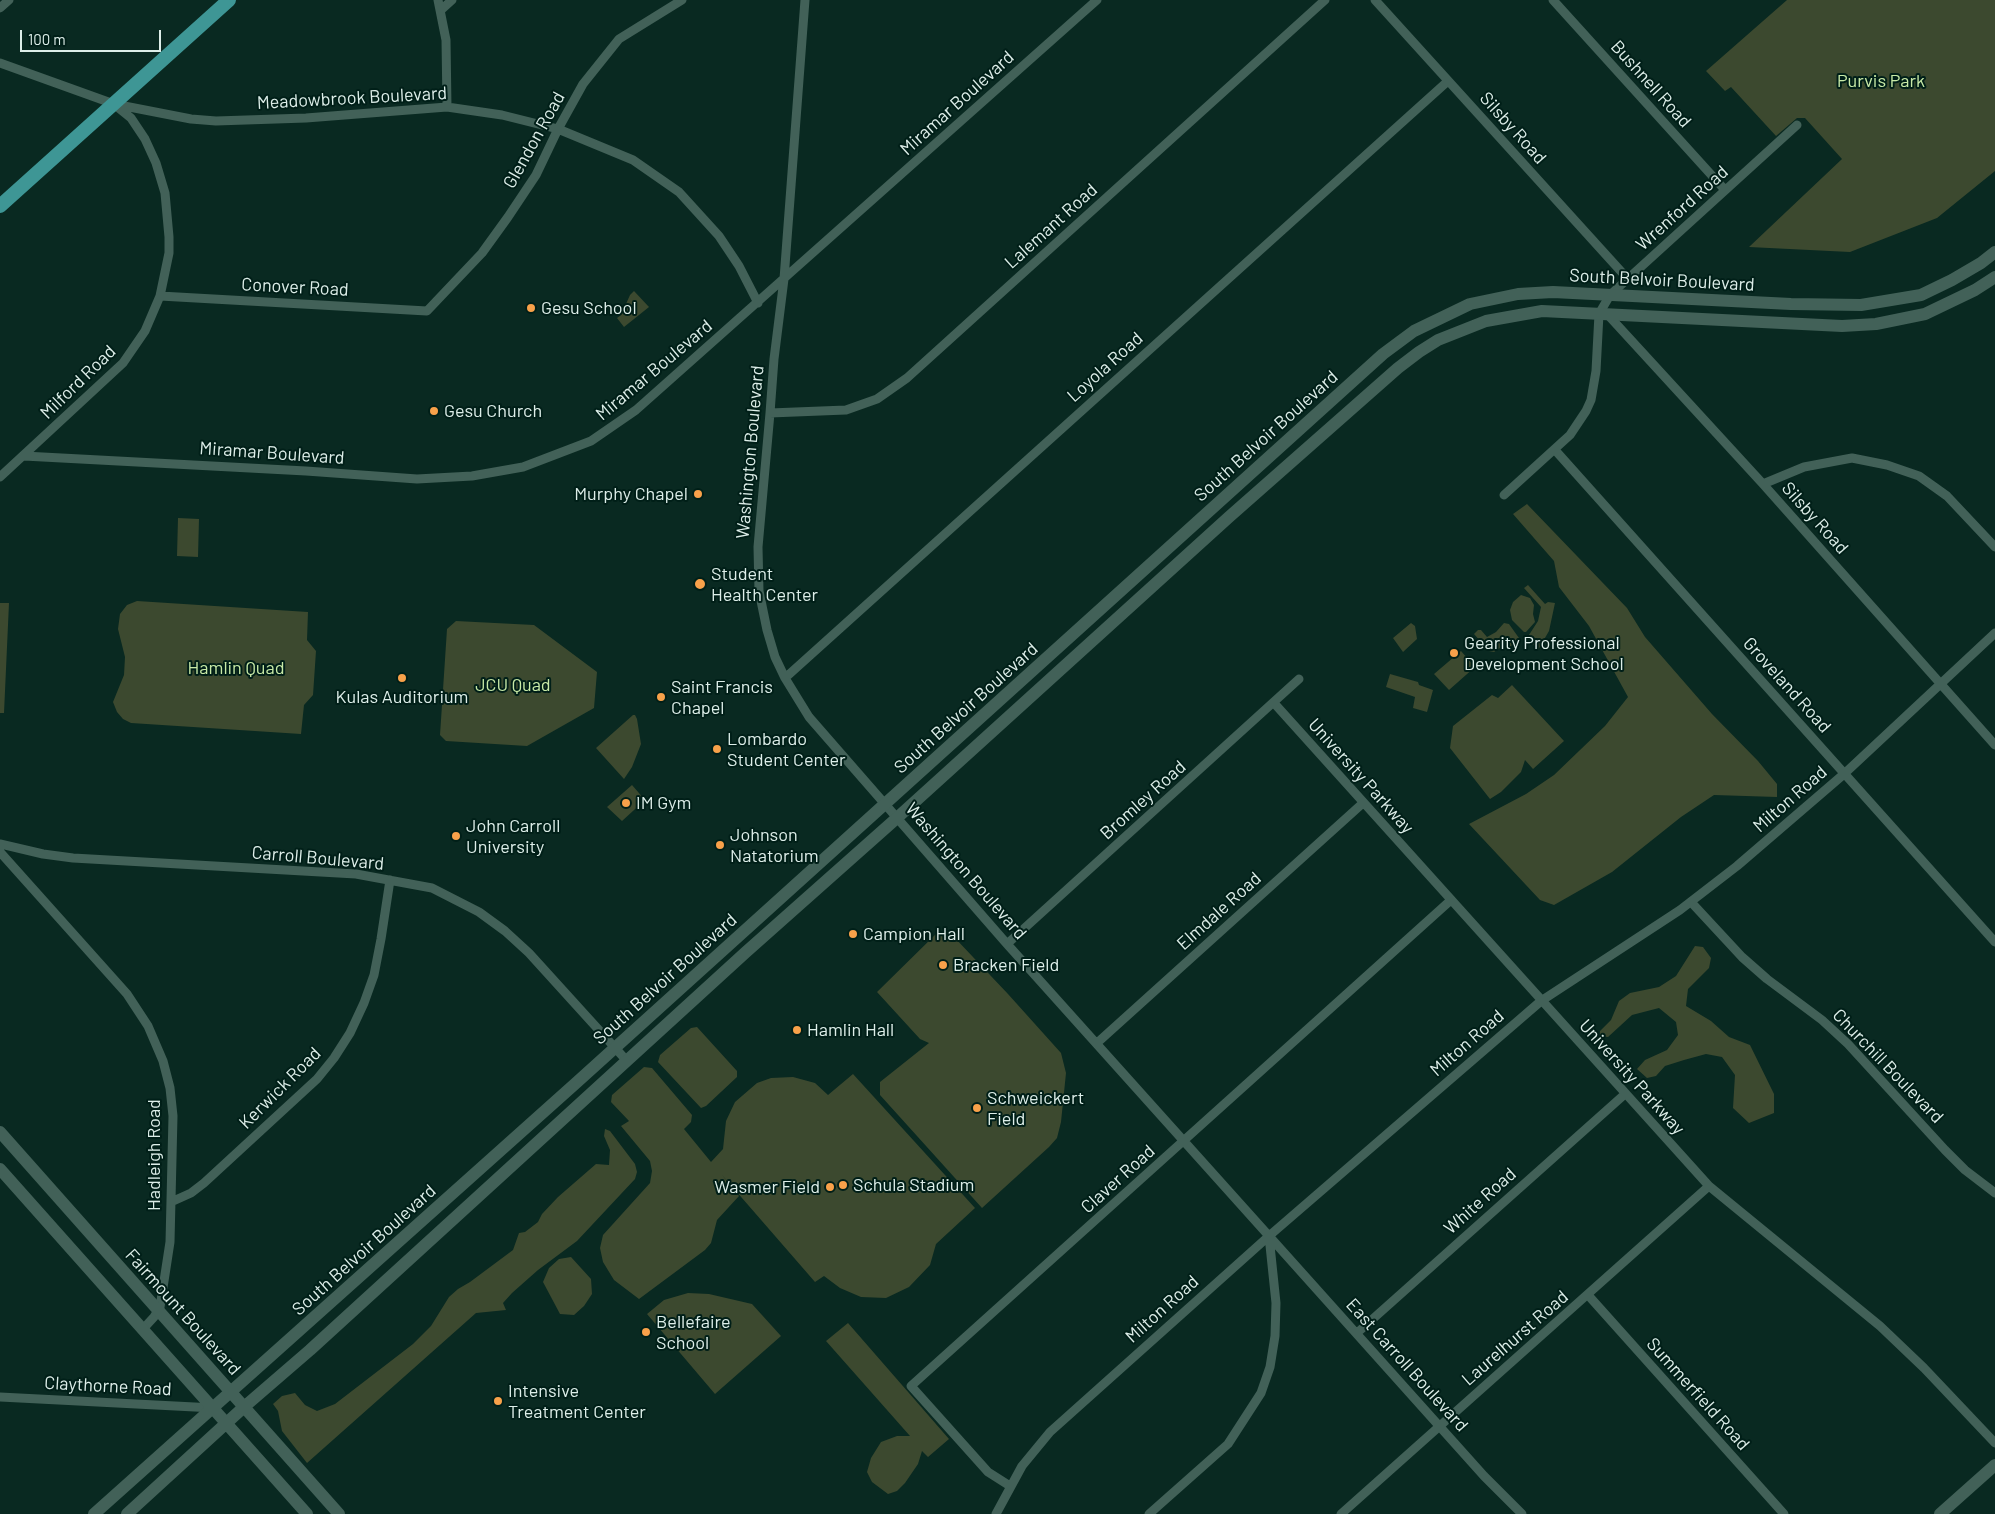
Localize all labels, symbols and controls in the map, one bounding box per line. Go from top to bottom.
scale bar [22,20,164,52]
text: 100 m [28,30,66,48]
street label: Bushnell Road [1606,36,1696,132]
street label: Miramar Boulevard [896,46,1018,160]
park label: Purvis Park [1837,70,1925,92]
street label: Meadowbrook Boulevard [256,82,448,114]
street label: Glendon Road [499,88,569,192]
street label: Silsby Road [1475,88,1551,168]
street label: Wrenford Road [1632,161,1732,255]
street label: Lalemant Road [1000,179,1102,273]
street label: South Belvoir Boulevard [1569,264,1755,296]
street label: Conover Road [241,273,349,301]
place label: Gesu School [541,297,637,319]
marker: Gesu School [525,302,537,314]
street label: Miramar Boulevard [591,315,717,425]
street label: Loyola Road [1063,327,1147,407]
street label: Milford Road [36,341,120,423]
street label: Washington Boulevard [732,364,768,540]
street label: South Belvoir Boulevard [1190,366,1342,506]
place label: Gesu Church [444,400,542,422]
marker: Gesu Church [428,405,440,417]
street label: Miramar Boulevard [199,437,345,469]
street label: Silsby Road [1777,478,1853,558]
place label: Murphy Chapel [574,483,688,505]
marker: Murphy Chapel [692,488,704,500]
place label: Student Health Center [711,563,818,606]
marker: Student Health Center [693,577,707,591]
place label: Gearity Professional Development School [1464,632,1624,674]
street label: Groveland Road [1739,633,1835,737]
street label: South Belvoir Boulevard [890,638,1042,778]
marker: Gearity Professional Development School [1448,647,1460,659]
park label: Hamlin Quad [188,657,284,679]
marker: Kulas Auditorium [396,672,408,684]
park label: JCU Quad [475,674,551,696]
place label: Saint Francis Chapel [671,676,773,719]
place label: Kulas Auditorium [335,686,469,708]
marker: Saint Francis Chapel [655,691,667,703]
street label: University Parkway [1304,714,1418,838]
place label: Lombardo Student Center [727,728,846,771]
marker: Lombardo Student Center [711,743,723,755]
street label: Bromley Road [1096,756,1190,844]
street label: Milton Road [1749,761,1831,837]
place label: IM Gym [636,792,691,814]
marker: IM Gym [620,797,632,809]
street label: Washington Boulevard [901,798,1031,944]
place label: John Carroll University [466,815,560,858]
place label: Johnson Natatorium [730,824,819,866]
marker: John Carroll University [450,830,462,842]
marker: Johnson Natatorium [714,839,726,851]
street label: Carroll Boulevard [251,841,385,875]
street label: Elmdale Road [1172,868,1266,954]
street label: South Belvoir Boulevard [589,909,741,1049]
place label: Campion Hall [863,923,965,945]
marker: Campion Hall [847,928,859,940]
place label: Bracken Field [953,954,1059,976]
marker: Bracken Field [937,959,949,971]
street label: Churchill Boulevard [1828,1004,1948,1128]
street label: Milton Road [1426,1005,1508,1081]
street label: University Parkway [1575,1015,1689,1139]
place label: Hamlin Hall [807,1019,894,1041]
marker: Hamlin Hall [791,1024,803,1036]
street label: Kerwick Road [235,1043,325,1133]
place label: Schweickert Field [987,1087,1084,1130]
street label: Hadleigh Road [143,1099,165,1211]
marker: Schweickert Field [971,1102,983,1114]
street label: Claver Road [1077,1140,1159,1218]
street label: White Road [1440,1163,1520,1239]
place label: Schula Stadium [853,1174,974,1196]
place label: Wasmer Field [714,1176,820,1198]
marker: Schula Stadium [837,1179,849,1191]
street label: South Belvoir Boulevard [288,1180,440,1320]
marker: Wasmer Field [824,1181,836,1193]
street label: Fairmount Boulevard [121,1245,245,1379]
street label: Milton Road [1121,1271,1203,1347]
street label: Laurelhurst Road [1457,1286,1573,1390]
street label: East Carroll Boulevard [1342,1294,1472,1436]
place label: Bellefaire School [656,1311,731,1354]
marker: Bellefaire School [640,1326,652,1338]
street label: Summerfield Road [1642,1333,1754,1455]
street label: Claythorne Road [44,1372,172,1400]
place label: Intensive Treatment Center [508,1380,646,1422]
marker: Intensive Treatment Center [492,1395,504,1407]

